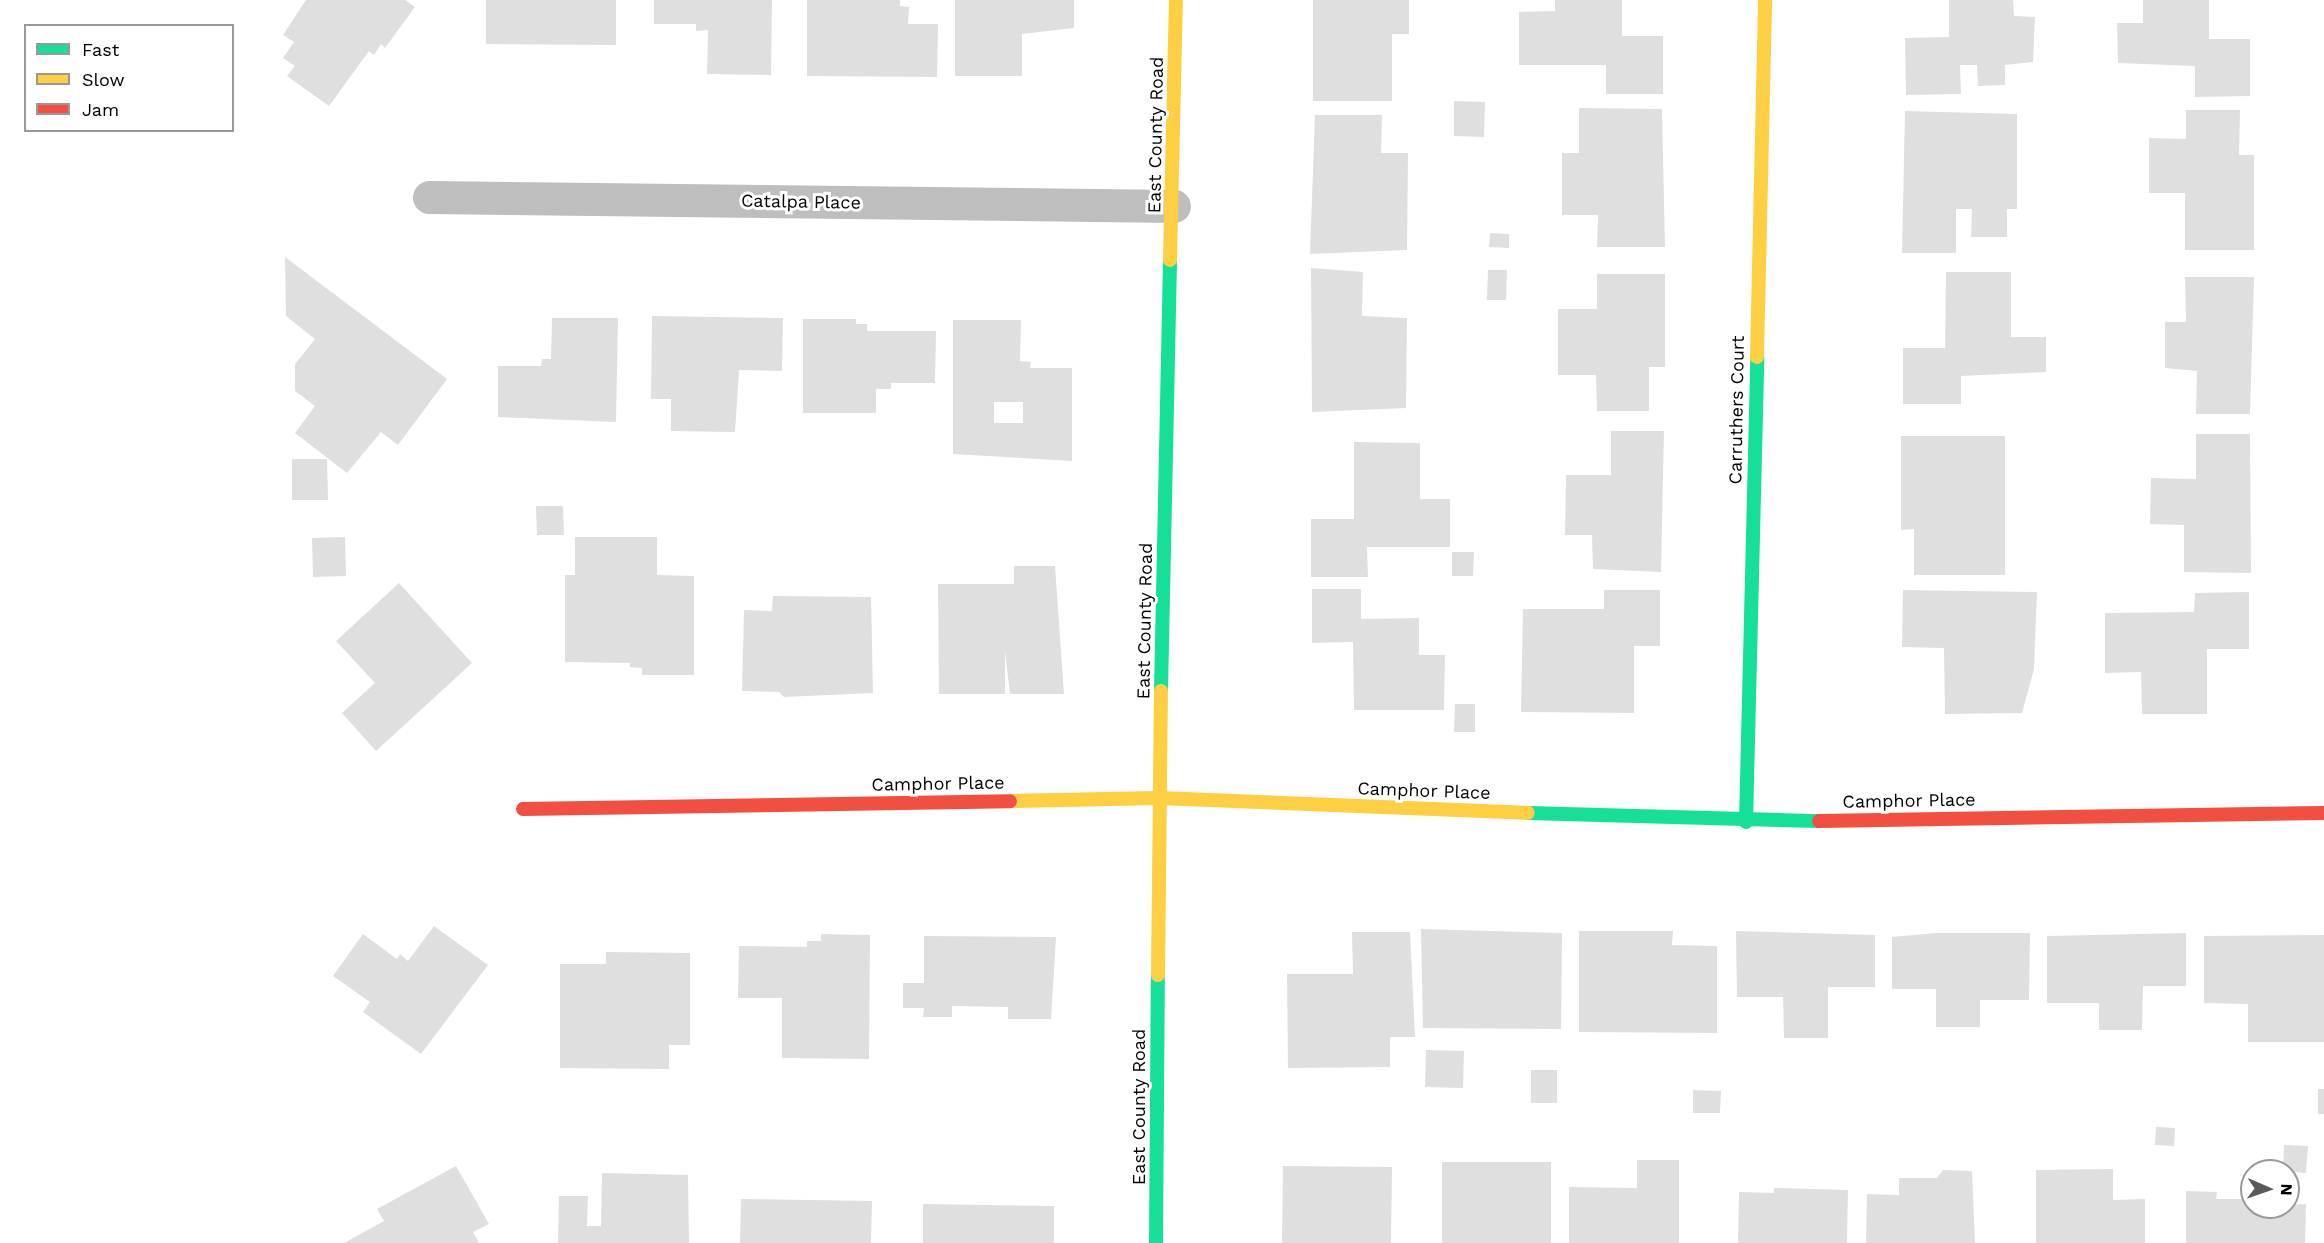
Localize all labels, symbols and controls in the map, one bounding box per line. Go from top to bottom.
legend [24,24,234,132]
text: Fast [82,39,119,60]
street label: East County Road [1144,56,1168,214]
text: Slow [82,69,125,90]
text: Jam [82,99,119,120]
street label: Catalpa Place [741,190,861,214]
street label: Carruthers Court [1725,336,1749,484]
street label: East County Road [1133,542,1157,700]
street label: Camphor Place [871,772,1005,796]
street label: Camphor Place [1357,778,1491,804]
street label: Camphor Place [1842,789,1976,813]
street label: East County Road [1128,1028,1150,1186]
north arrow [2240,1159,2300,1219]
text: N [2277,1183,2296,1196]

